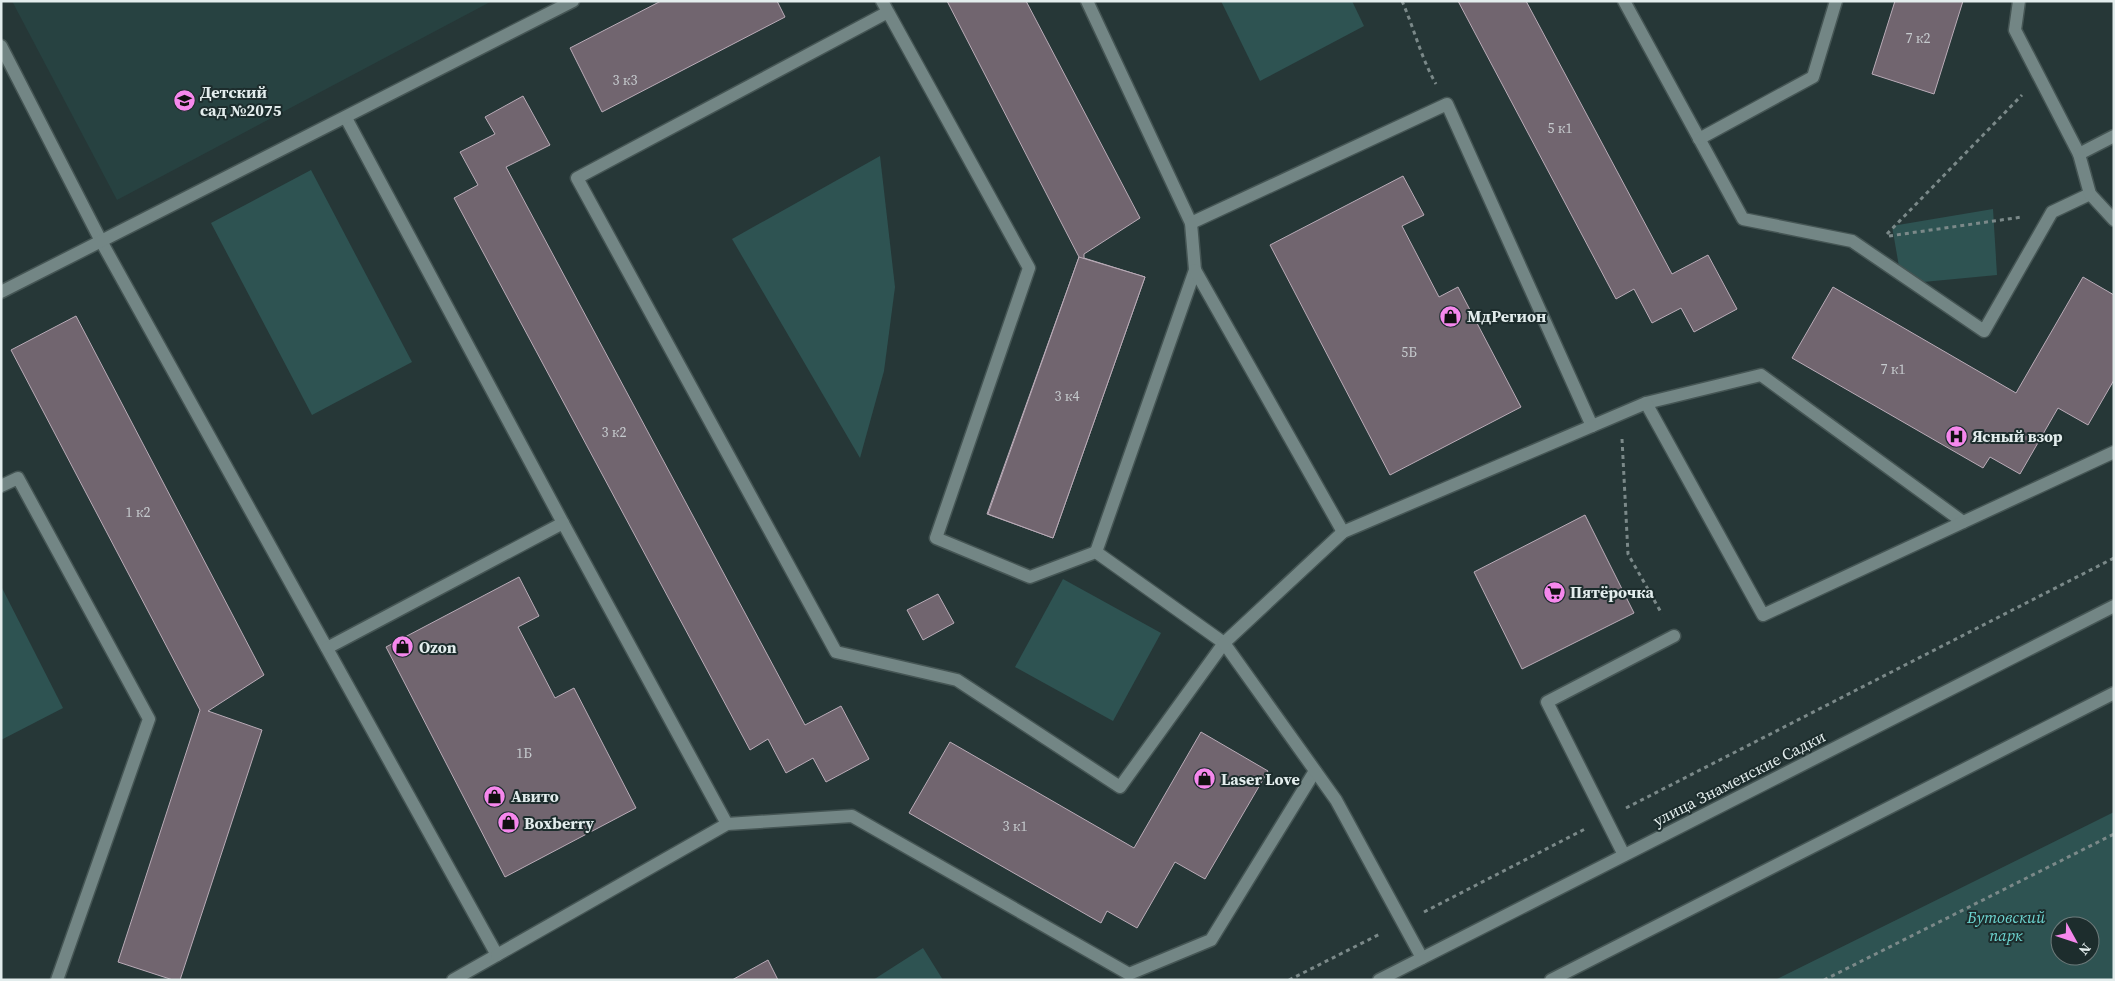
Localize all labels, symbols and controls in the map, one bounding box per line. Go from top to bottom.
house number: 7 к2 [1905,28,1931,48]
house number: 3 к3 [612,70,638,90]
place label: Детский сад №2075 [200,81,282,121]
school or university icon: Детский сад №2075 [172,89,196,113]
house number: 5 к1 [1547,118,1573,138]
shop icon: МдРегион [1439,304,1463,328]
place label: МдРегион [1467,305,1546,327]
house number: 5Б [1401,342,1417,362]
house number: 7 к1 [1880,359,1906,379]
house number: 3 к4 [1054,386,1080,406]
house number: 3 к2 [601,422,627,442]
hospital icon: Ясный взор [1944,424,1968,448]
place label: Ясный взор [1972,425,2063,447]
house number: 1 к2 [125,502,151,522]
supermarket icon: Пятёрочка [1542,580,1566,604]
place label: Пятёрочка [1570,581,1655,603]
shop icon: Ozon [391,635,415,659]
place label: Ozon [419,636,457,658]
street label: улица Знаменские Садки [1649,725,1829,831]
house number: 1Б [516,743,532,763]
shop icon: Laser Love [1193,767,1217,791]
place label: Laser Love [1221,768,1300,790]
shop icon: Авито [483,784,507,808]
place label: Авито [511,785,559,807]
shop icon: Boxberry [496,811,520,835]
place label: Boxberry [524,812,594,834]
house number: 3 к1 [1002,816,1028,836]
park label: Бутовский парк [1966,906,2046,946]
north arrow [2050,916,2100,966]
text: N [2074,939,2096,960]

